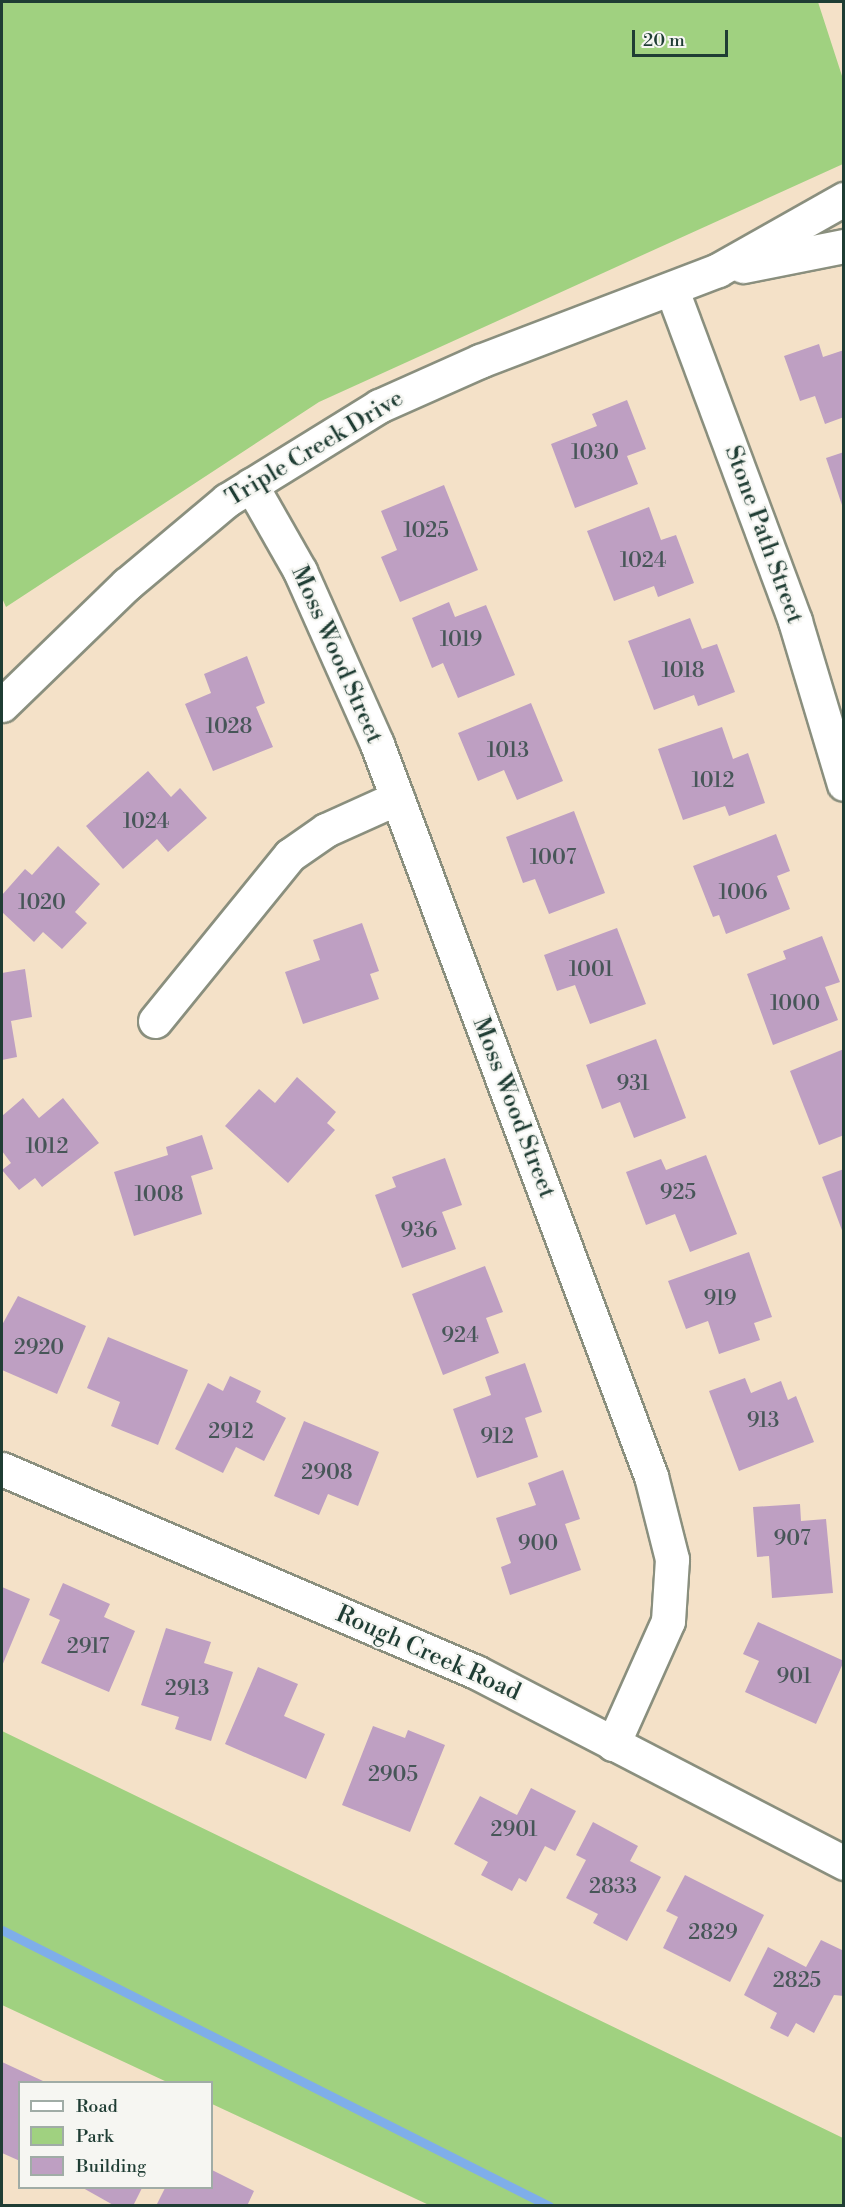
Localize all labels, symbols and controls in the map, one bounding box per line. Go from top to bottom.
scale bar [635,18,731,56]
text: 20 m [643,29,685,52]
street label: Triple Creek Drive [221,385,409,513]
house number: 1030 [571,440,619,466]
street label: Stone Path Street [717,442,809,628]
house number: 1025 [403,518,449,544]
house number: 1024 [620,548,666,574]
street label: Moss Wood Street [284,562,388,748]
house number: 1019 [440,627,482,653]
house number: 1018 [661,658,705,684]
house number: 1028 [206,714,252,740]
house number: 1013 [487,738,529,764]
house number: 1012 [691,768,735,794]
house number: 1024 [123,809,169,835]
house number: 1007 [530,845,576,871]
house number: 1006 [719,880,767,906]
house number: 1020 [18,890,66,916]
house number: 1001 [569,957,613,983]
house number: 1000 [770,991,820,1017]
street label: Moss Wood Street [465,1013,561,1203]
house number: 931 [617,1071,649,1097]
house number: 1012 [25,1134,69,1160]
house number: 925 [660,1180,696,1206]
house number: 1008 [134,1182,184,1208]
house number: 936 [400,1218,438,1244]
house number: 919 [703,1286,737,1312]
house number: 924 [441,1323,479,1349]
house number: 2920 [14,1335,64,1361]
house number: 913 [747,1408,779,1434]
house number: 2912 [208,1419,254,1445]
house number: 912 [480,1424,514,1450]
house number: 2908 [301,1460,353,1486]
house number: 907 [774,1526,810,1552]
house number: 900 [518,1531,558,1557]
street label: Rough Creek Road [331,1600,525,1708]
house number: 2917 [67,1634,109,1660]
house number: 901 [776,1664,812,1690]
house number: 2913 [165,1676,209,1702]
house number: 2905 [368,1762,418,1788]
house number: 2901 [491,1817,537,1843]
house number: 2833 [589,1874,637,1900]
house number: 2829 [688,1920,738,1946]
house number: 2825 [773,1968,821,1994]
legend [18,2081,213,2189]
text: Road [76,2095,118,2118]
text: Park [76,2125,113,2148]
text: Building [76,2155,146,2178]

